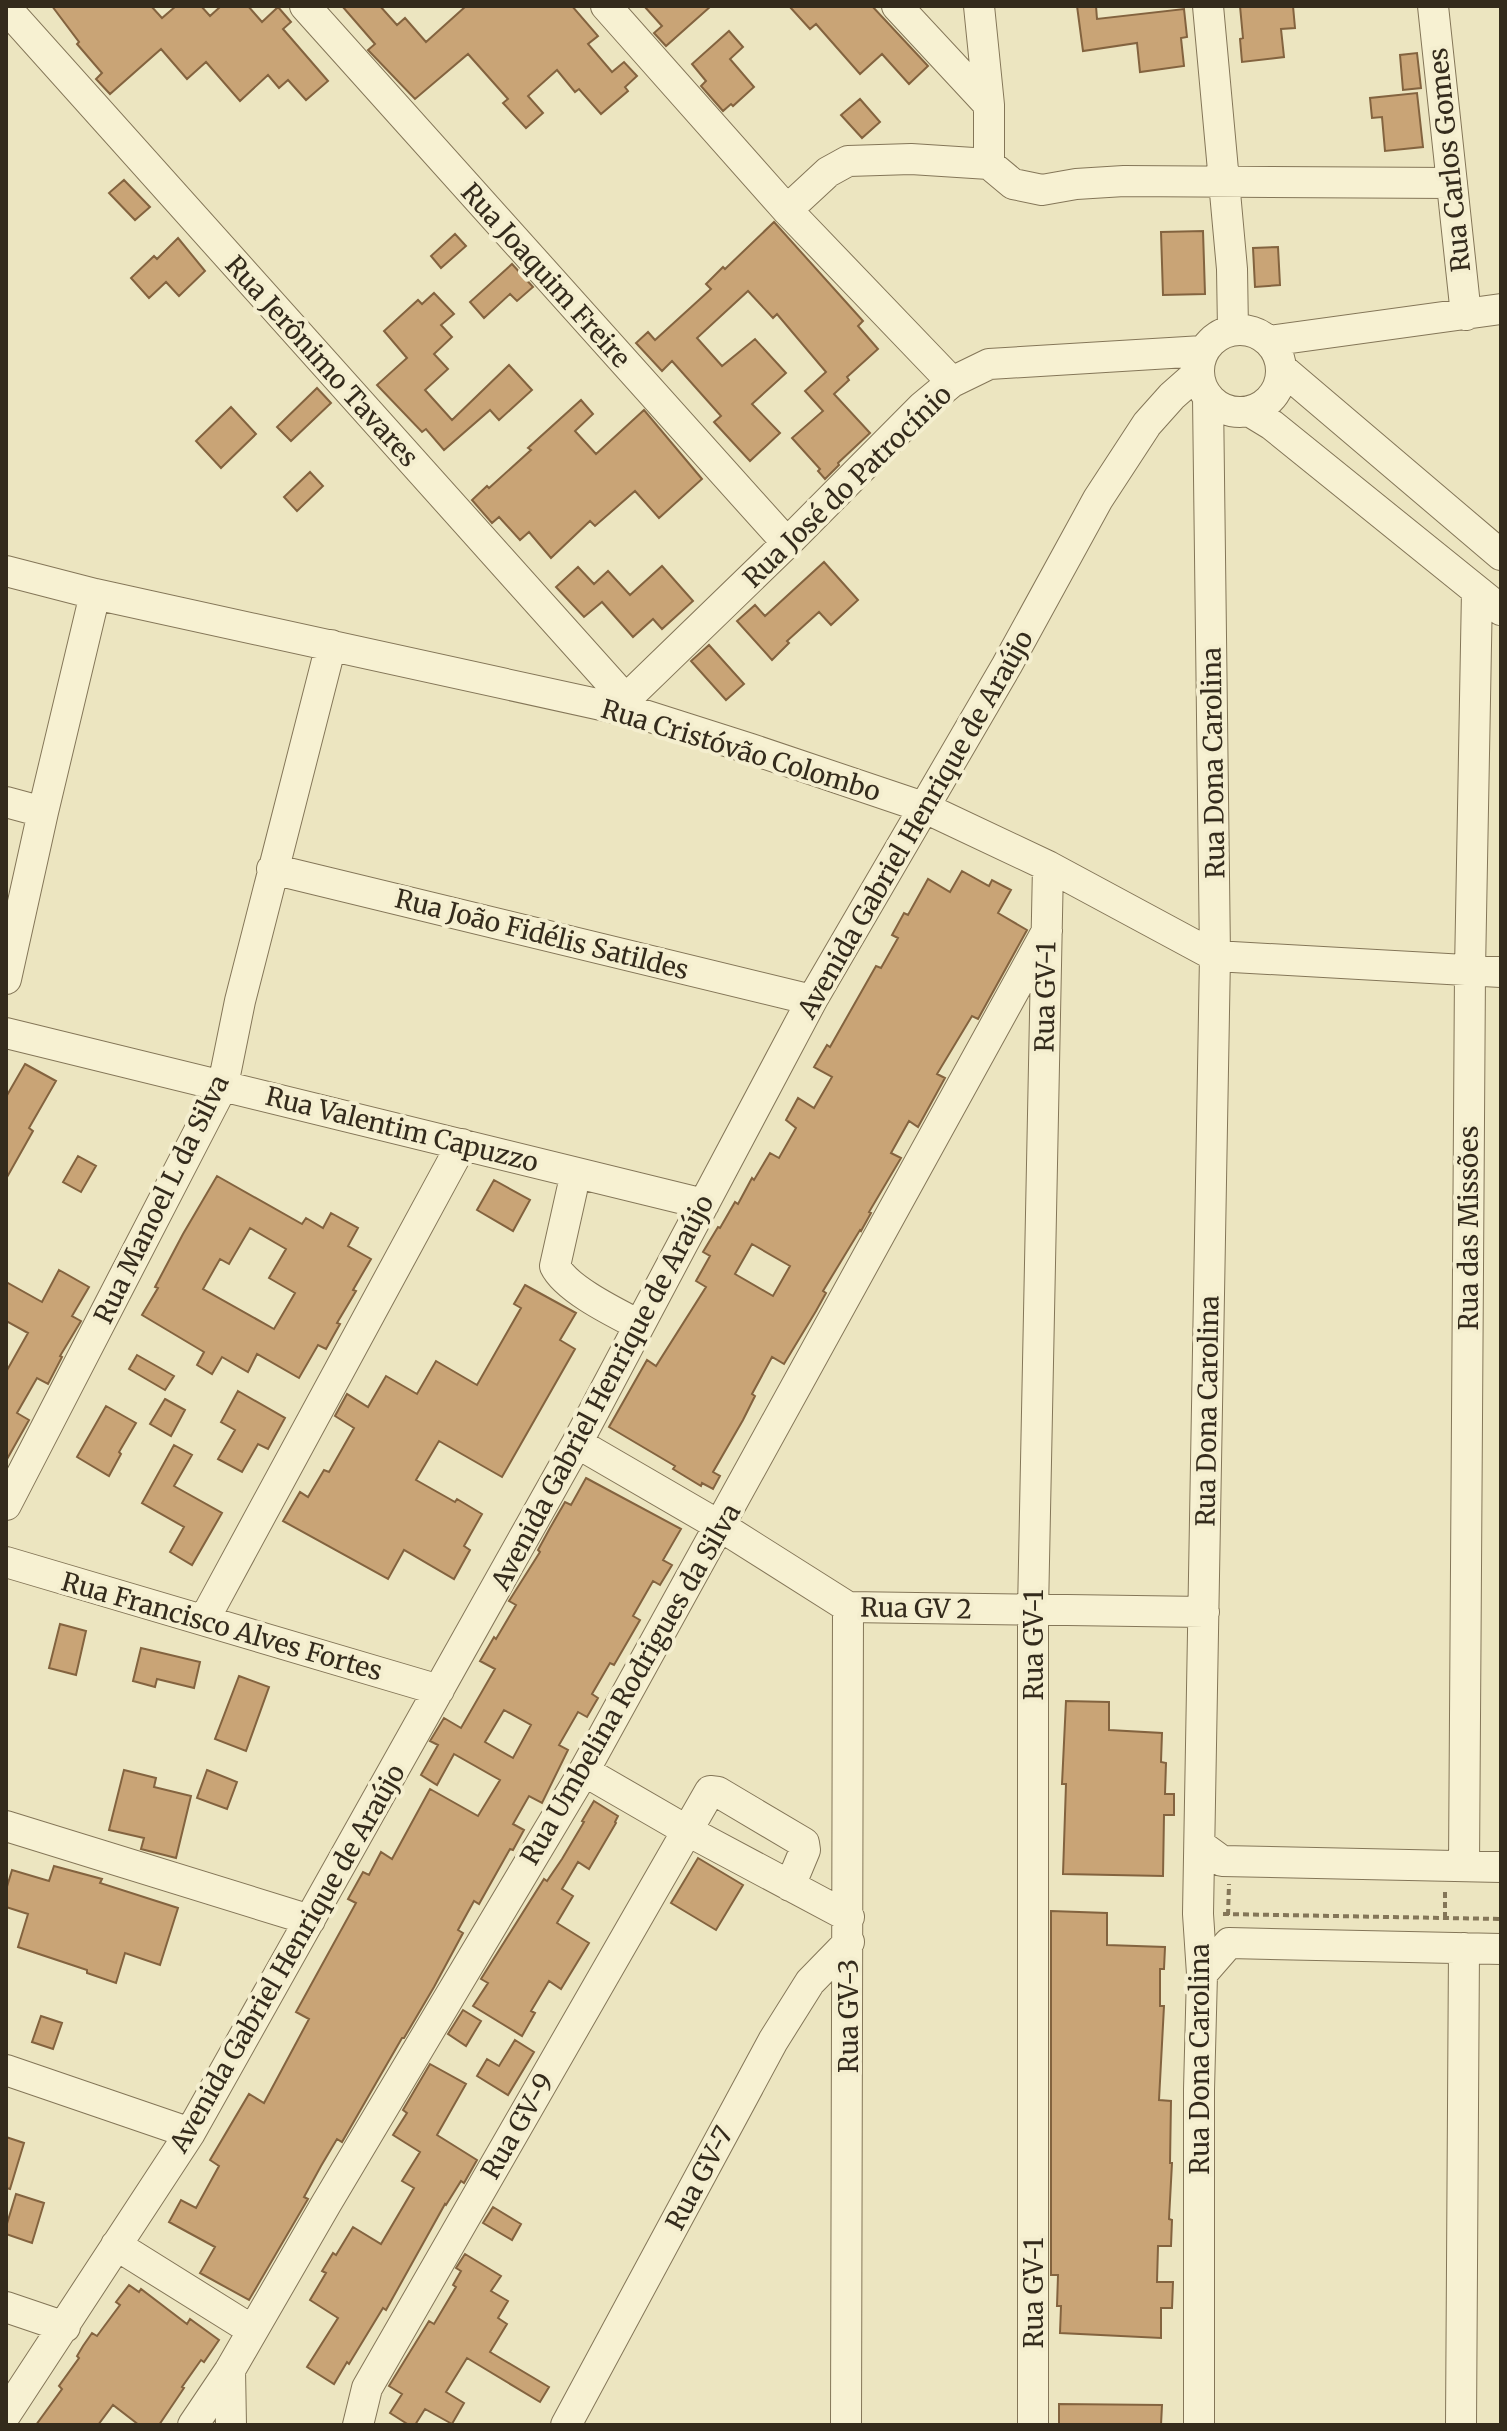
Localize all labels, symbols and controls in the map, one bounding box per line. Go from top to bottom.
street label: Rua Carlos Gomes [1421,46,1477,274]
street label: Rua Joaquim Freire [454,176,638,374]
street label: Rua Jerônimo Tavares [218,249,426,473]
street label: Rua José do Patrocínio [736,378,958,594]
street label: Avenida Gabriel Henrique de Araújo [790,624,1040,1025]
street label: Rua Dona Carolina [1194,647,1232,879]
street label: Rua Cristóvão Colombo [597,692,885,808]
street label: Rua João Fidélis Satildes [392,882,692,986]
street label: Rua GV-1 [1028,941,1062,1053]
street label: Rua Manoel L da Silva [86,1069,236,1329]
street label: Rua Valentim Capuzzo [262,1079,542,1179]
street label: Rua das Missões [1452,1125,1485,1331]
street label: Avenida Gabriel Henrique de Araújo [483,1189,721,1596]
street label: Rua Dona Carolina [1188,1295,1226,1527]
street label: Rua Umbelina Rodrigues da Silva [513,1497,747,1871]
street label: Rua Francisco Alves Fortes [58,1564,386,1688]
street label: Rua GV-1 [1017,1589,1050,1700]
street label: Rua GV 2 [860,1591,972,1625]
street label: Avenida Gabriel Henrique de Araújo [162,1758,412,2159]
street label: Rua Dona Carolina [1183,1943,1216,2175]
street label: Rua GV-3 [832,1959,865,2073]
street label: Rua GV-9 [473,2067,561,2185]
street label: Rua GV-7 [658,2120,740,2235]
street label: Rua GV-1 [1017,2237,1050,2348]

